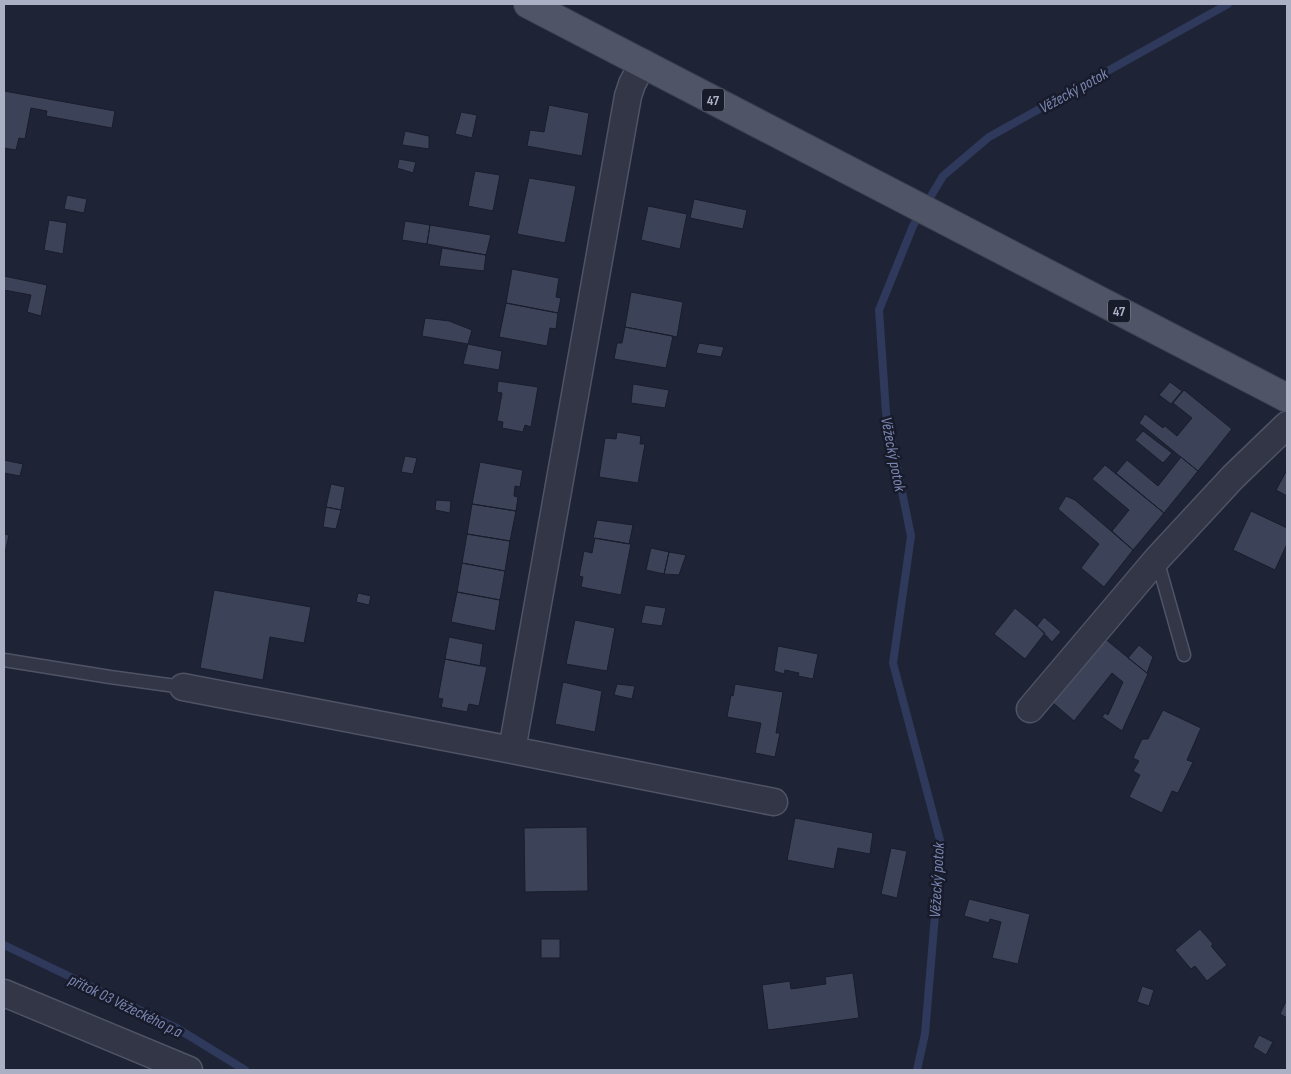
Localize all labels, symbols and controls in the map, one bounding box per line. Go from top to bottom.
water label: Věžecký potok [1036,64,1112,118]
road number: 47 [702,88,724,112]
road number: 47 [1108,300,1130,322]
water label: Věžecký potok [876,415,909,494]
water label: Věžecký potok [926,841,949,918]
water label: přítok 03 Věžeckého p.a [65,970,186,1042]

